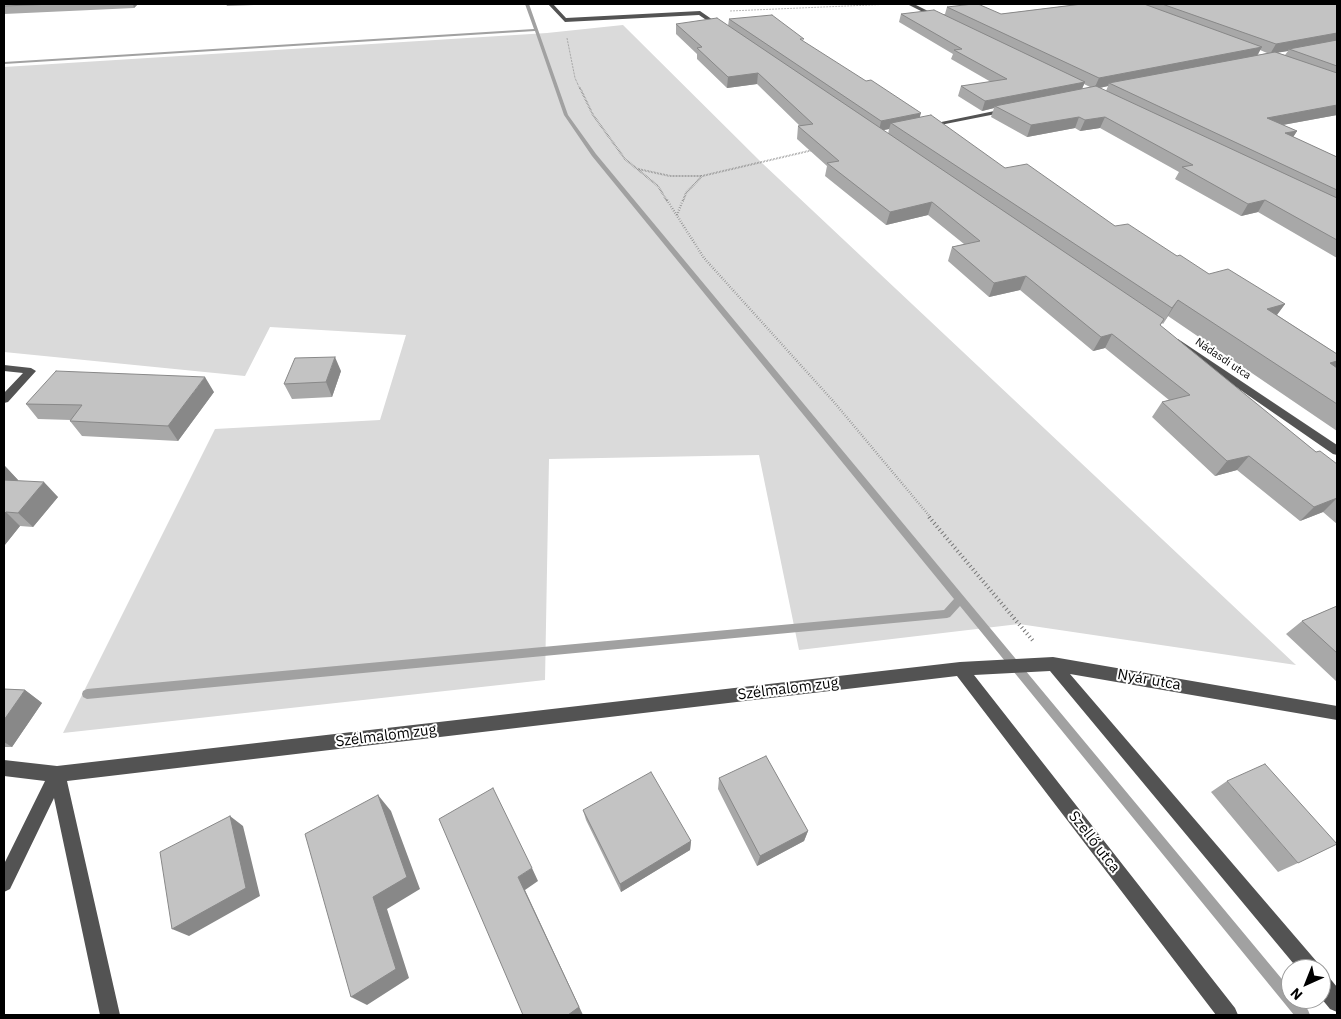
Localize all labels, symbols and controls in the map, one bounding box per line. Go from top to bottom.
street label: Nádasdi utca [1193,336,1253,382]
street label: Nyár utca [1116,666,1182,694]
street label: Szélmalom zug [737,674,839,704]
street label: Szélmalom zug [335,721,437,751]
street label: Szellő utca [1064,808,1124,876]
north arrow [1281,959,1331,1009]
text: N [1286,984,1306,1004]

